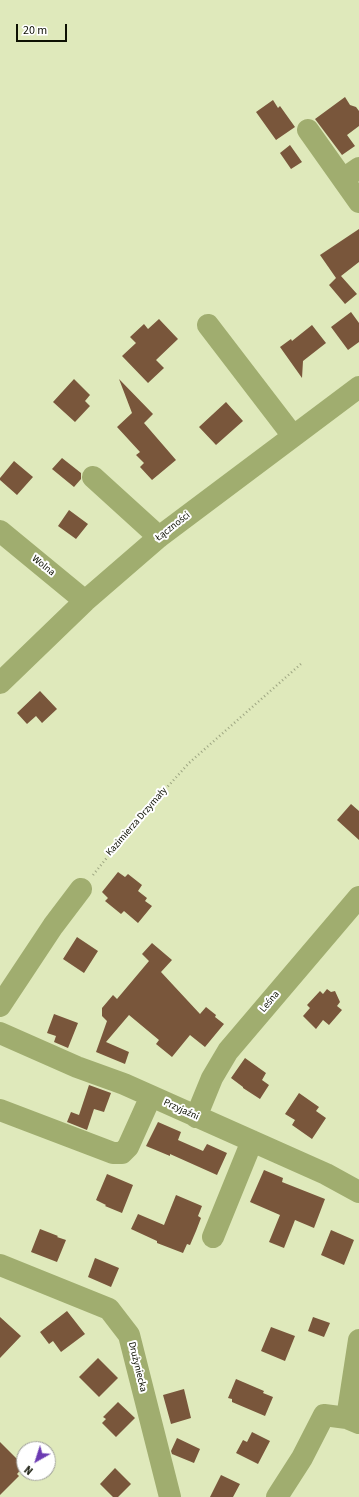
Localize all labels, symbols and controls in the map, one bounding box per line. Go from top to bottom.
scale bar [18,16,69,42]
text: 20 m [23,22,47,39]
street label: Łączności [153,510,193,544]
street label: Wolna [29,553,57,579]
street label: Kazimierza Drzymały [104,785,170,859]
street label: Leśna [258,989,282,1015]
street label: Przyjaźni [161,1097,201,1123]
street label: Drużyniecka [125,1341,149,1393]
north arrow [16,1441,56,1481]
text: N [21,1462,36,1478]

